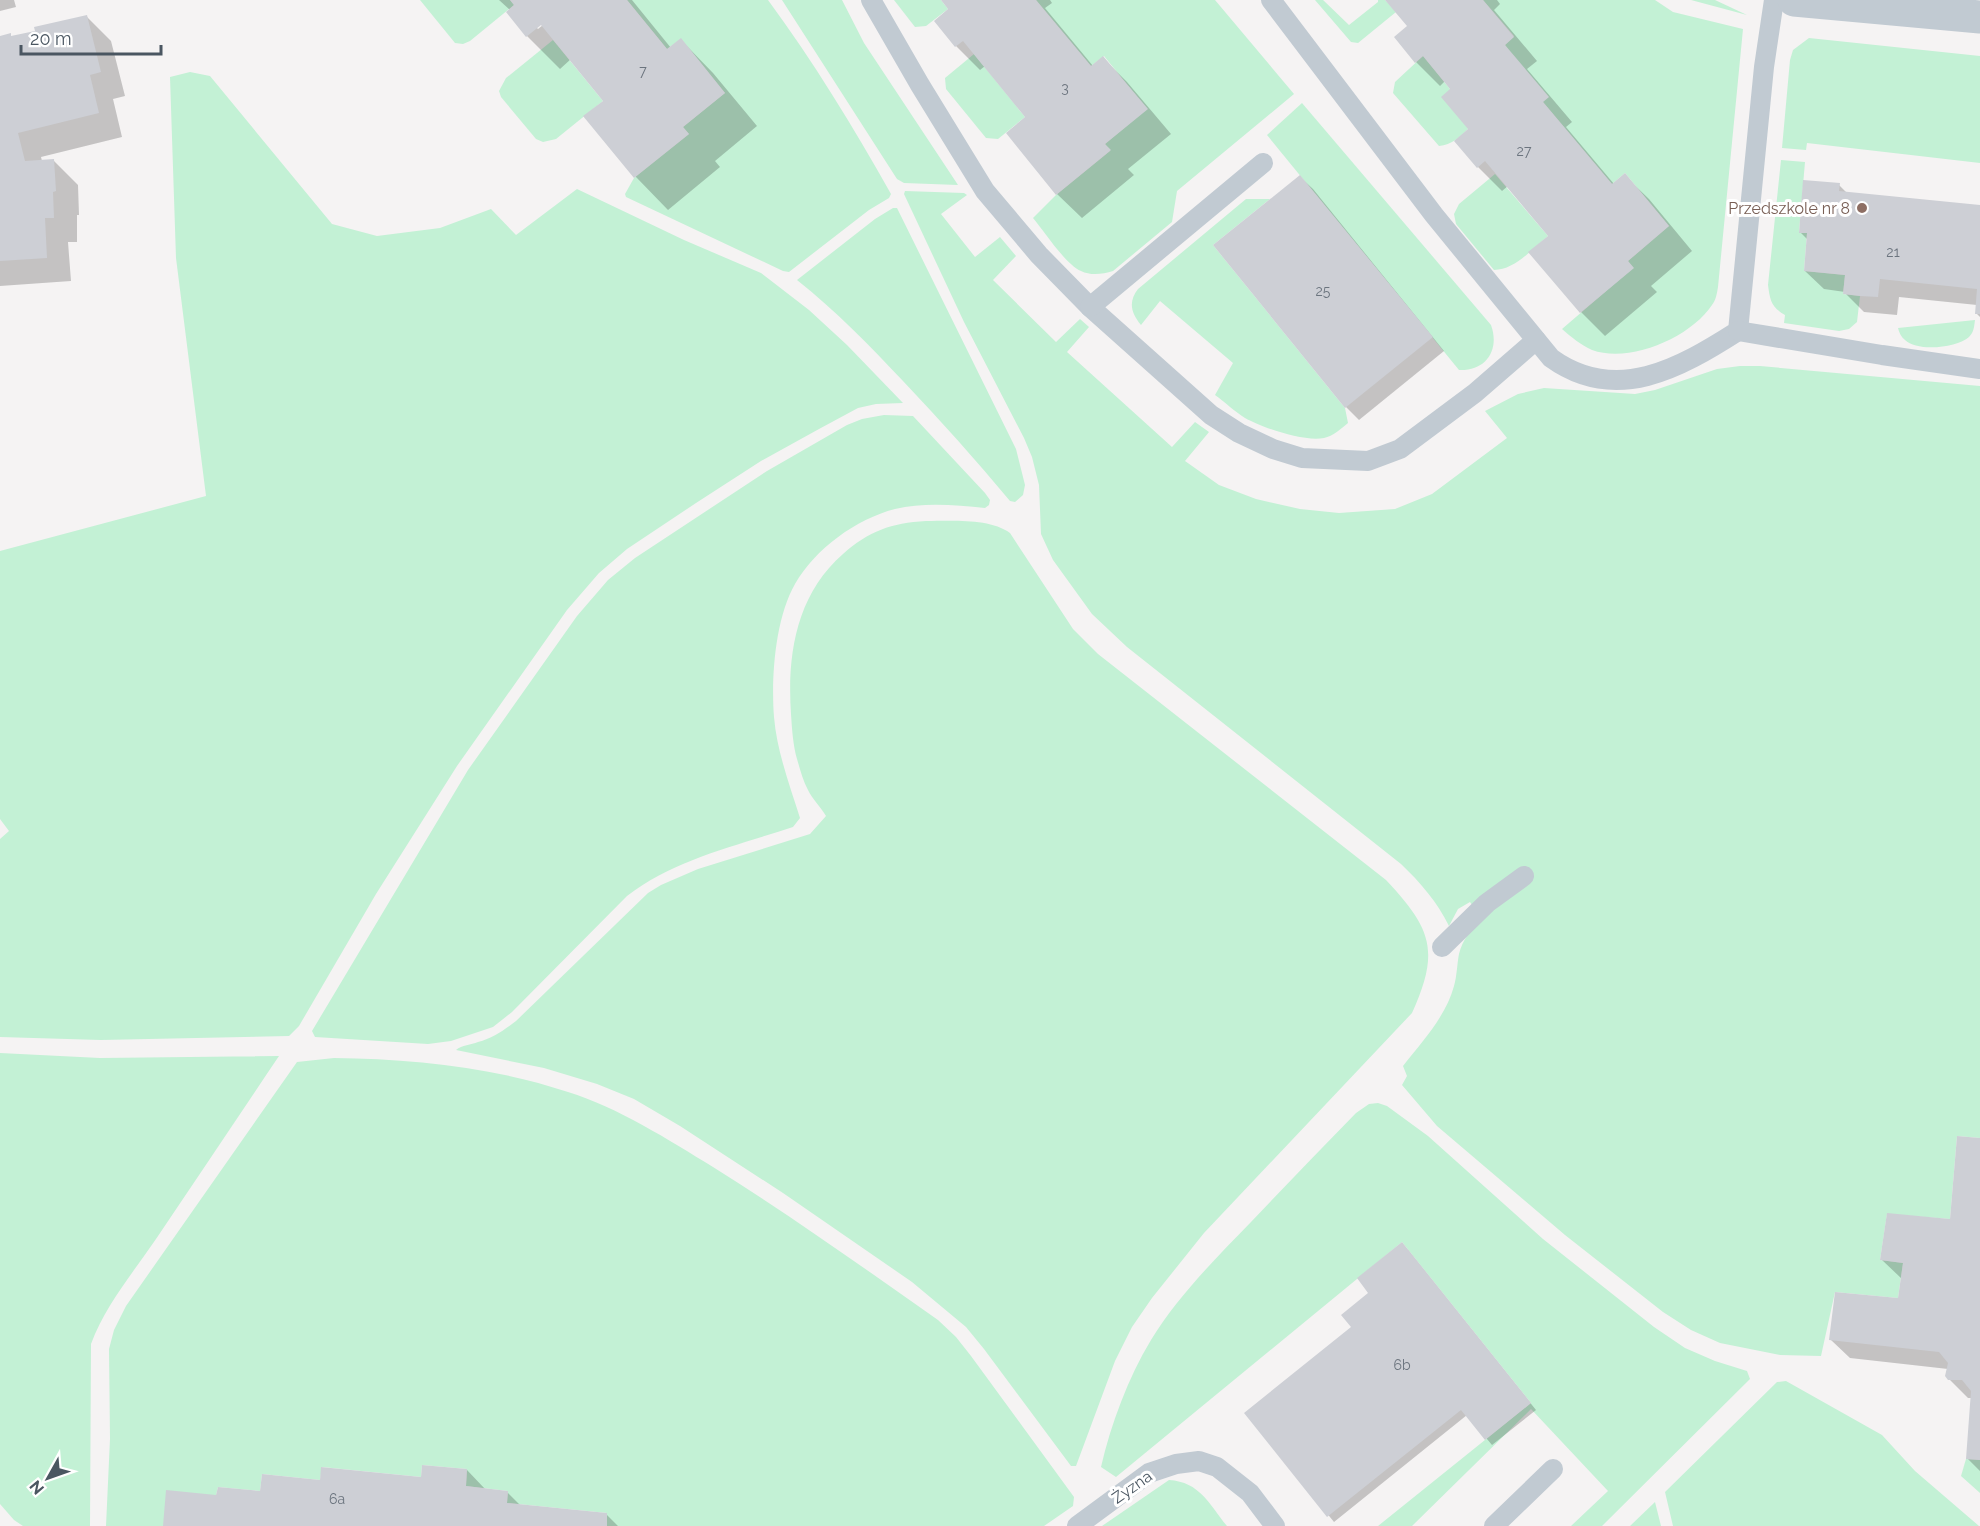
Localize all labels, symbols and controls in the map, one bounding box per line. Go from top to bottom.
scale bar [21,18,160,56]
text: 20 m [30,28,72,49]
house number: 7 [639,63,647,79]
house number: 3 [1061,80,1069,96]
house number: 27 [1517,143,1532,159]
place label: Przedszkole nr 8 [1728,199,1850,218]
marker: Przedszkole nr 8 [1855,201,1869,215]
house number: 21 [1886,244,1900,260]
house number: 25 [1316,283,1331,299]
house number: 6b [1393,1357,1411,1373]
north arrow [18,1448,78,1508]
street label: Żyzna [1108,1466,1156,1508]
text: N [26,1477,48,1498]
house number: 6a [329,1491,345,1507]

